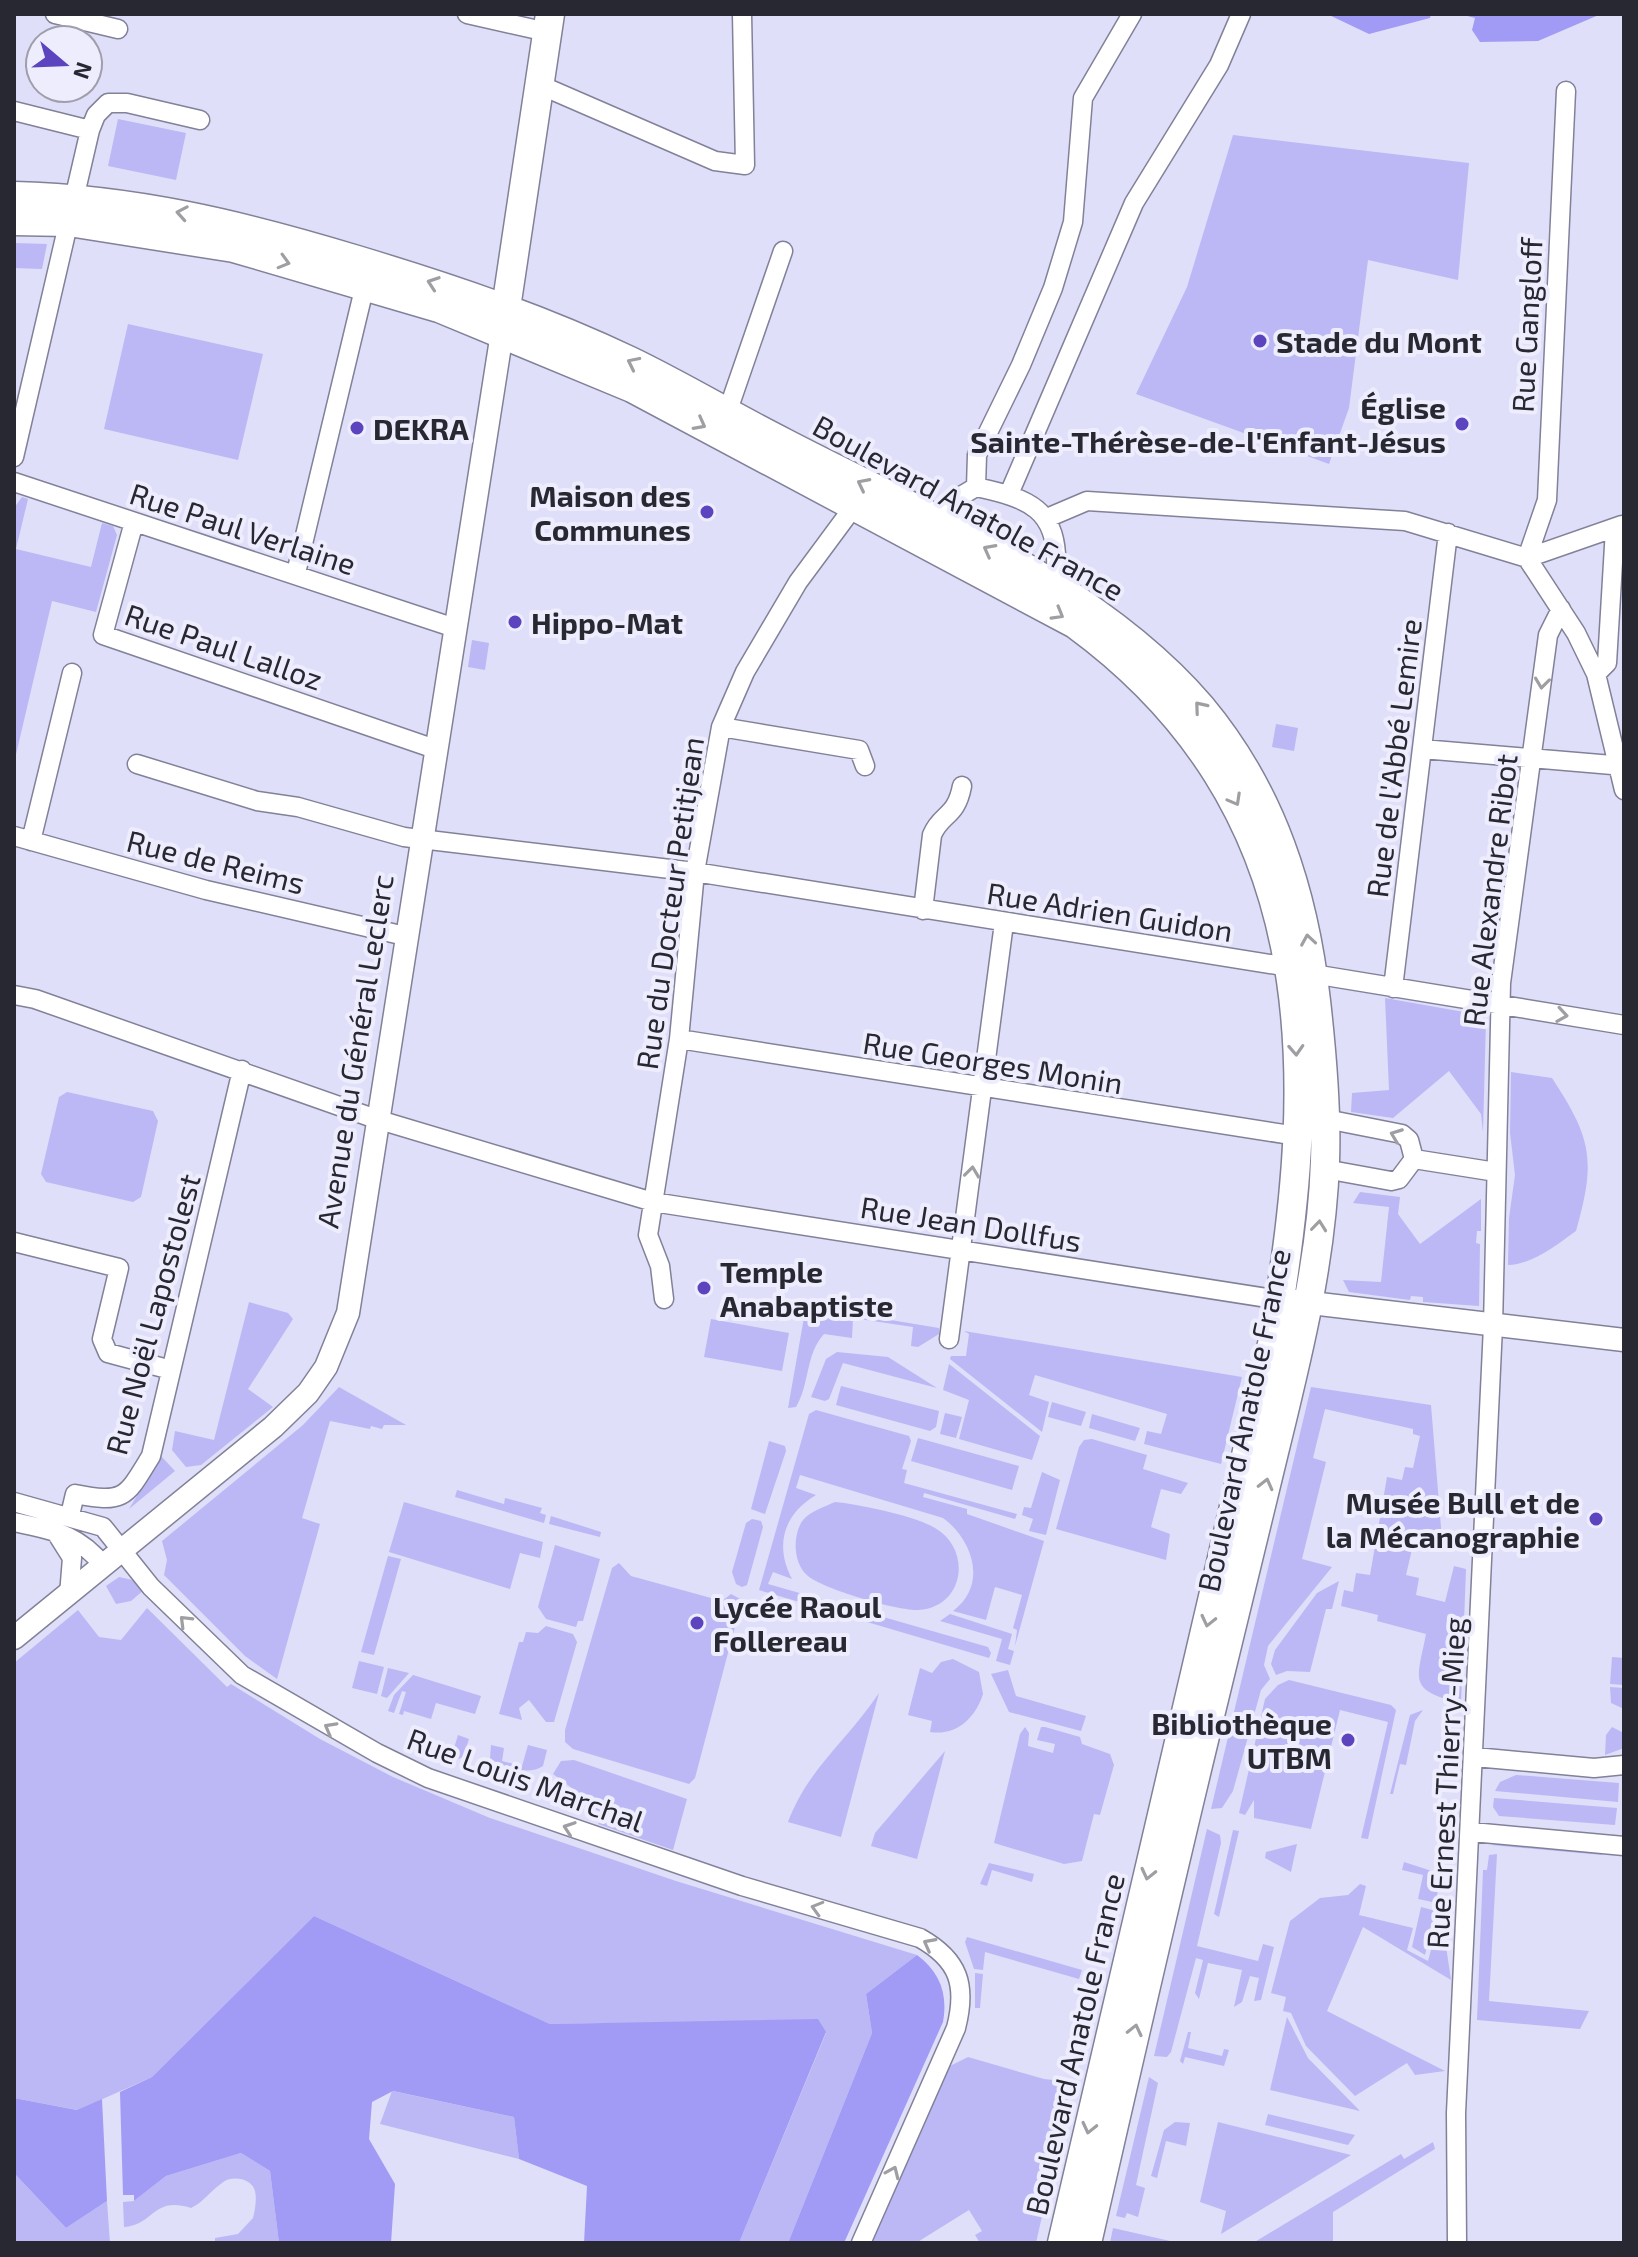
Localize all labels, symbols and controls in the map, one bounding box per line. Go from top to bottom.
north arrow [24,24,104,104]
text: N [69,59,99,83]
one-way arrow [176,206,189,223]
street label: Rue Gangloff [1503,236,1549,413]
one-way arrow [276,253,290,269]
one-way arrow [426,277,440,293]
place label: Stade du Mont [1276,323,1482,359]
marker: Stade du Mont [1251,332,1269,350]
one-way arrow [626,357,641,373]
place label: Église Sainte-Thérèse-de-l'Enfant-Jésus [970,389,1446,459]
street label: Boulevard Anatole France [807,406,1131,608]
place label: DEKRA [373,410,469,446]
one-way arrow [691,414,706,430]
marker: Église Sainte-Thérèse-de-l'Enfant-Jésus [1453,415,1471,433]
marker: DEKRA [348,419,366,437]
street label: Rue Paul Verlaine [126,475,360,581]
place label: Maison des Communes [529,477,691,547]
one-way arrow [856,478,871,493]
marker: Maison des Communes [698,503,716,521]
one-way arrow [983,544,997,559]
street label: Rue Paul Lalloz [121,595,327,697]
place label: Hippo-Mat [531,604,683,640]
one-way arrow [1049,604,1064,620]
marker: Hippo-Mat [506,613,524,631]
street label: Rue de l'Abbé Lemire [1358,617,1428,899]
one-way arrow [1533,677,1550,690]
one-way arrow [1195,701,1210,716]
street label: Rue du Docteur Petitjean [628,735,710,1071]
street label: Rue Alexandre Ribot [1454,752,1524,1028]
one-way arrow [1225,792,1240,806]
street label: Rue de Reims [123,822,309,900]
street label: Avenue du Général Leclerc [308,872,400,1230]
street label: Rue Adrien Guidon [985,874,1235,948]
one-way arrow [1300,933,1317,947]
one-way arrow [1555,1005,1568,1022]
street label: Rue Georges Monin [860,1024,1126,1100]
one-way arrow [1287,1044,1304,1057]
one-way arrow [1390,1128,1404,1145]
one-way arrow [963,1165,980,1179]
street label: Rue Noël Lapostolest [97,1170,207,1458]
street label: Rue Jean Dollfus [858,1188,1084,1258]
one-way arrow [1310,1219,1327,1232]
street label: Boulevard Anatole France [1189,1245,1297,1595]
place label: Temple Anabaptiste [720,1253,893,1323]
marker: Temple Anabaptiste [695,1279,713,1297]
one-way arrow [1257,1478,1274,1492]
place label: Musée Bull et de la Mécanographie [1326,1484,1580,1554]
marker: Musée Bull et de la Mécanographie [1587,1510,1605,1528]
place label: Lycée Raoul Follereau [713,1588,881,1658]
marker: Lycée Raoul Follereau [688,1614,706,1632]
one-way arrow [1200,1614,1217,1628]
one-way arrow [180,1616,195,1630]
street label: Rue Ernest Thierry-Mieg [1418,1616,1472,1950]
place label: Bibliothèque UTBM [1151,1705,1332,1775]
street label: Rue Louis Marchal [403,1719,649,1839]
one-way arrow [324,1722,339,1737]
marker: Bibliothèque UTBM [1339,1731,1357,1749]
one-way arrow [563,1821,577,1837]
one-way arrow [1140,1867,1157,1881]
street label: Boulevard Anatole France [1017,1870,1131,2218]
one-way arrow [810,1901,824,1917]
one-way arrow [923,1938,938,1953]
one-way arrow [1126,2024,1143,2038]
one-way arrow [1081,2120,1098,2134]
one-way arrow [883,2165,899,2180]

